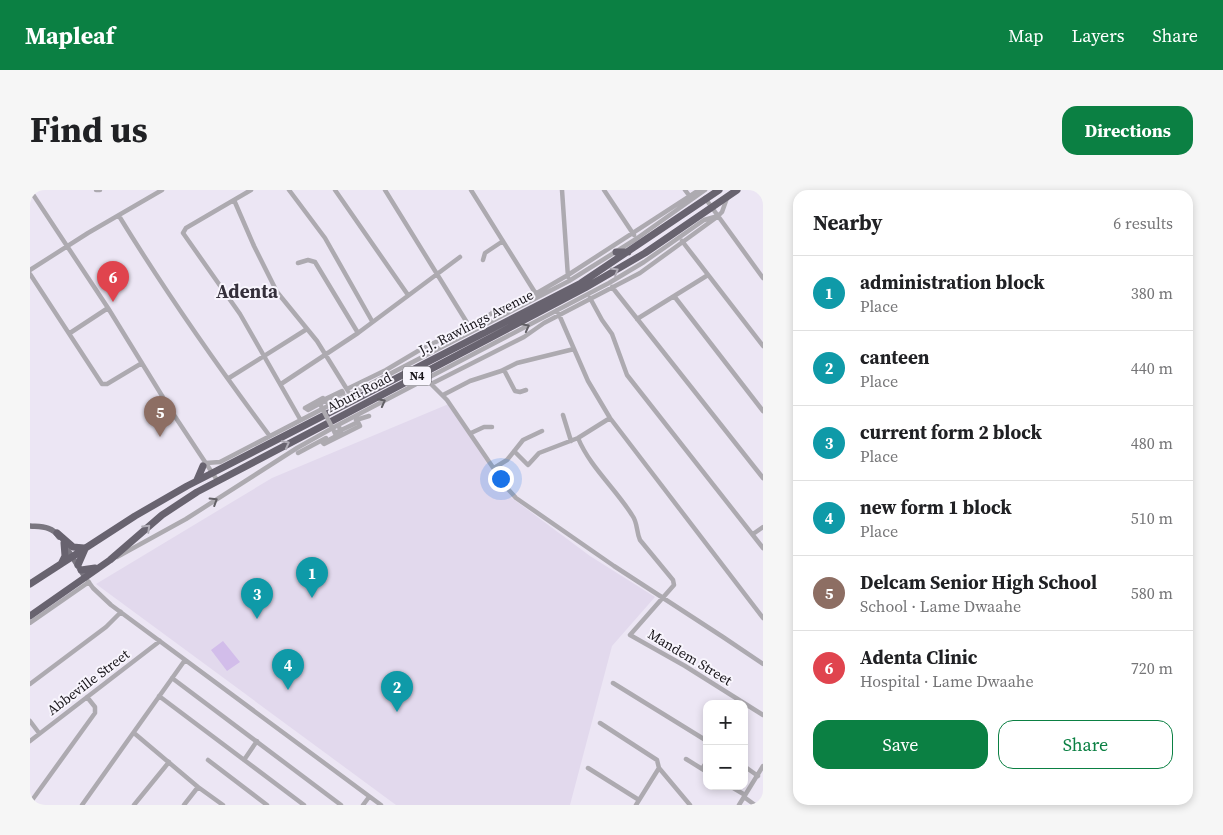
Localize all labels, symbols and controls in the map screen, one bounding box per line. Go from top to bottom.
text: Mapleaf [25,19,115,52]
text: Map [1008,23,1043,48]
text: Layers [1071,23,1124,48]
text: Share [1152,23,1198,48]
text: Find us [30,106,148,154]
button: Directions [1062,106,1193,155]
text: Nearby [813,208,883,237]
text: 6 results [1113,212,1173,234]
pin: 6 [97,261,129,302]
one-way arrow [610,267,619,277]
text: administration block [860,269,1045,295]
district label: Adenta [216,278,279,304]
text: 1 [825,282,833,304]
text: 380 m [1131,282,1173,304]
street label: J.J. Rawlings Avenue [414,284,537,360]
text: Place [860,295,898,317]
one-way arrow [521,323,530,333]
text: canteen [860,344,930,370]
text: 2 [825,357,833,379]
text: 440 m [1131,357,1173,379]
street label: Aburi Road [323,367,395,417]
road number: N4 [403,367,431,386]
text: Place [860,370,898,392]
pin: 5 [144,396,176,437]
one-way arrow [377,398,386,408]
text: current form 2 block [860,419,1042,445]
text: 3 [825,432,833,454]
text: 480 m [1131,432,1173,454]
one-way arrow [281,440,290,450]
text: Place [860,445,898,467]
your location [488,466,514,492]
text: new form 1 block [860,494,1012,520]
one-way arrow [208,498,217,508]
text: 4 [825,507,833,529]
text: 510 m [1131,507,1173,529]
text: Place [860,520,898,542]
one-way arrow [142,525,151,534]
pin: 1 [296,557,328,598]
text: Delcam Senior High School [860,569,1097,595]
pin: 3 [241,578,273,619]
text: 5 [825,582,833,604]
text: 580 m [1131,582,1173,604]
text: School · Lame Dwaahe [860,595,1021,617]
street label: Mandem Street [644,624,736,690]
street label: Abbeville Street [43,644,134,720]
text: Adenta Clinic [860,644,978,670]
pin: 4 [272,649,304,690]
text: 6 [825,657,833,679]
text: 720 m [1131,657,1173,679]
text: Hospital · Lame Dwaahe [860,670,1034,692]
pin: 2 [381,671,413,712]
map controls [703,700,748,790]
button: + [703,700,748,745]
button: Save [813,720,988,769]
button: Share [998,720,1173,769]
button: − [703,745,748,790]

